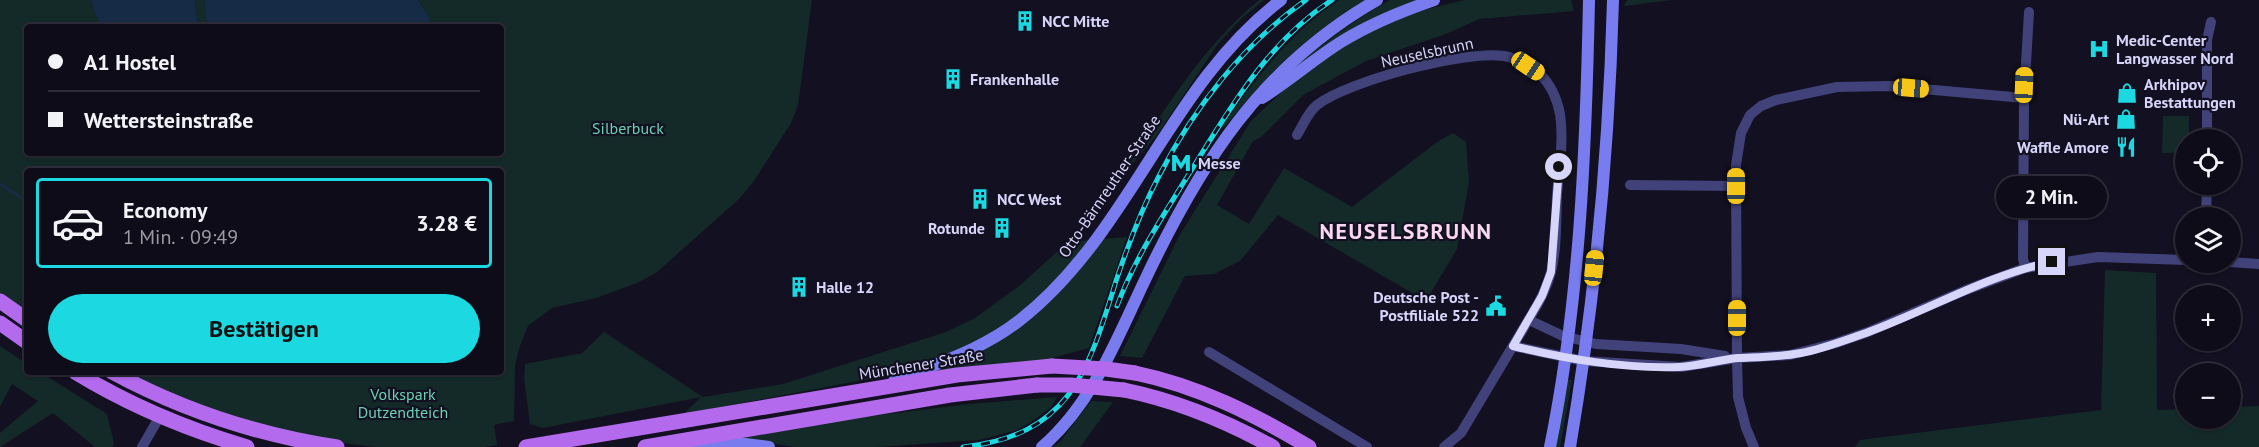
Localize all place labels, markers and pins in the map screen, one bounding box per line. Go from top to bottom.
building icon: NCC Mitte [1013,9,1037,33]
place label: NCC Mitte [1042,11,1110,31]
place label: Medic-Center Langwasser Nord [2116,30,2234,68]
hospital icon: Medic-Center Langwasser Nord [2087,37,2111,61]
building icon: Frankenhalle [941,67,965,91]
place label: Frankenhalle [970,69,1059,89]
place label: Arkhipov Bestattungen [2144,74,2236,112]
shop icon: Arkhipov Bestattungen [2115,81,2139,105]
shop icon: Nü-Art [2114,107,2138,131]
place label: Nü-Art [2063,109,2109,129]
restaurant icon: Waffle Amore [2114,135,2138,159]
place label: Waffle Amore [2017,137,2109,157]
metro station icon: Messe [1169,151,1193,175]
place label: Messe [1198,153,1241,173]
building icon: NCC West [968,187,992,211]
place label: NCC West [997,189,1062,209]
building icon: Rotunde [990,216,1014,240]
place label: Rotunde [928,218,985,238]
building icon: Halle 12 [787,275,811,299]
place label: Halle 12 [816,277,874,297]
place label: Deutsche Post - Postfiliale 522 [1373,287,1479,325]
public building icon: Deutsche Post - Postfiliale 522 [1484,294,1508,318]

